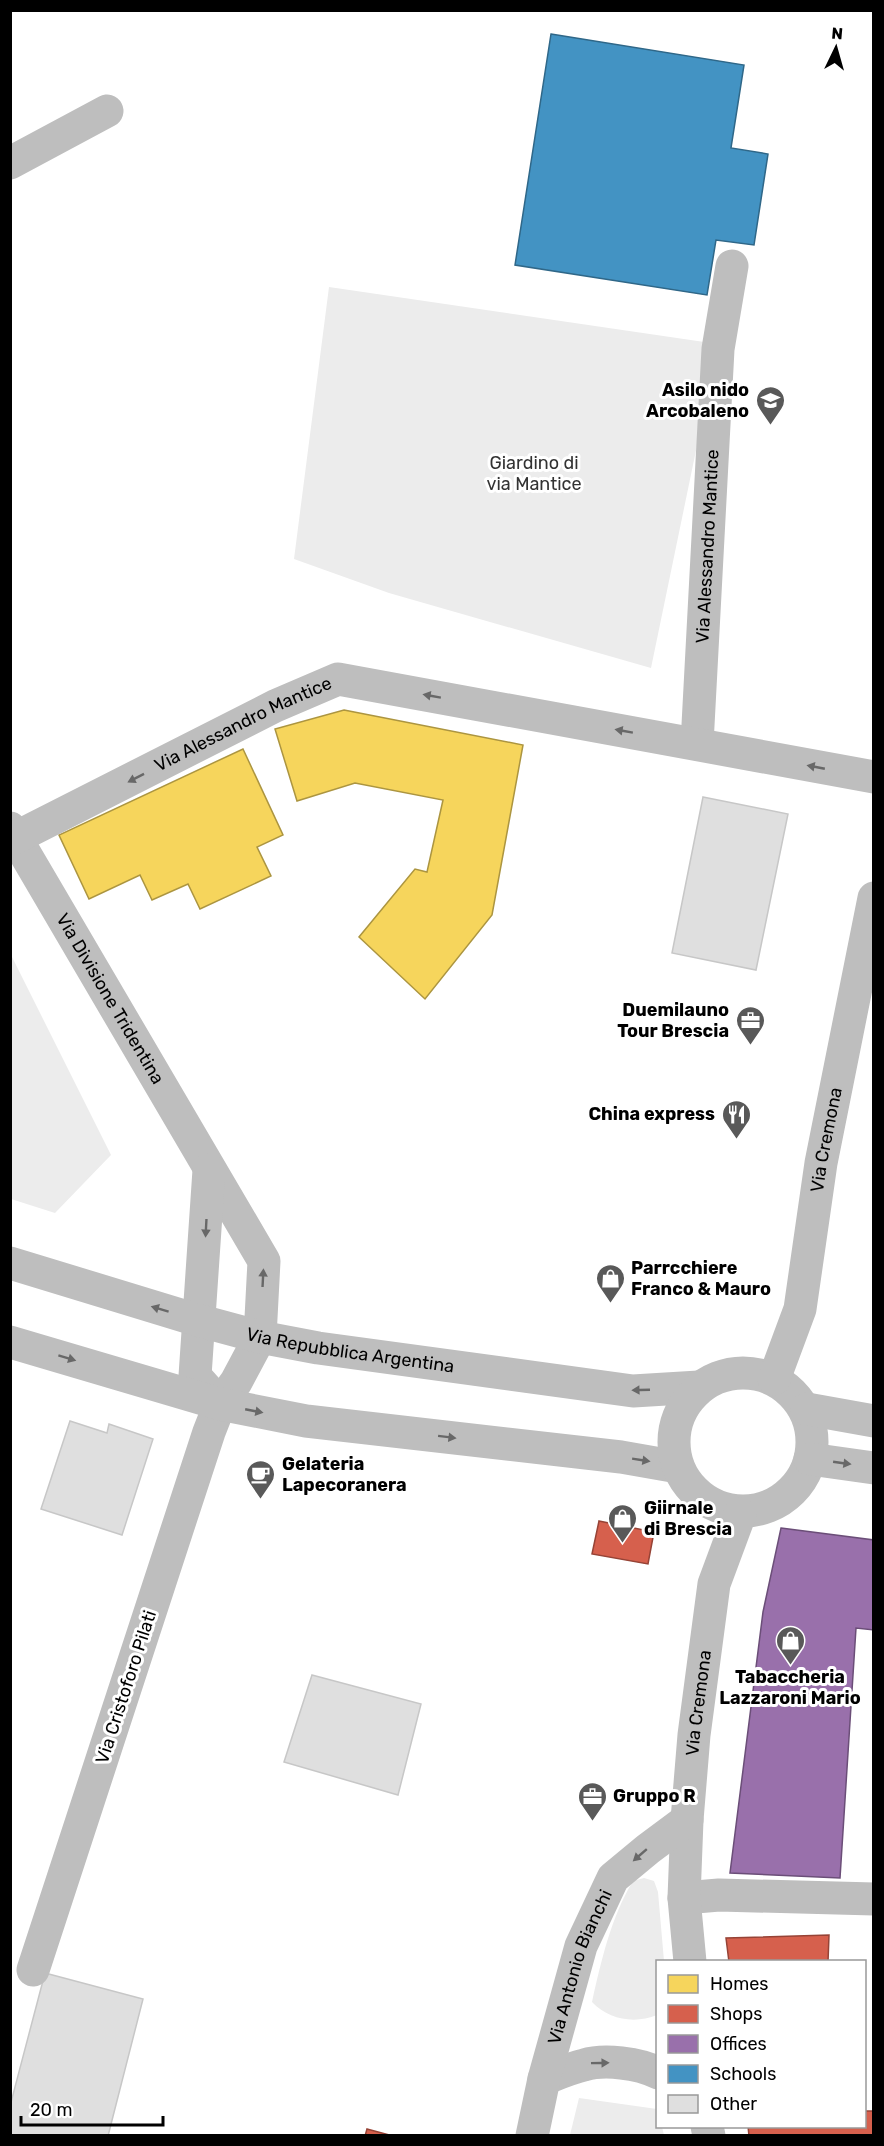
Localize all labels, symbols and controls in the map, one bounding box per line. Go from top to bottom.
north arrow [806,18,866,78]
text: N [831,24,844,44]
place label: Asilo nido Arcobaleno [646,379,749,422]
school or university icon: Asilo nido Arcobaleno [754,384,786,426]
street label: Via Alessandro Mantice [691,449,724,644]
park label: Giardino di via Mantice [486,452,582,495]
street label: Via Alessandro Mantice [151,672,335,776]
one-way arrow [423,691,442,700]
one-way arrow [615,726,634,735]
one-way arrow [806,762,825,771]
one-way arrow [127,773,144,783]
street label: Via Divisione Tridentina [51,909,169,1088]
place label: Duemilauno Tour Brescia [617,999,729,1042]
office icon: Duemilauno Tour Brescia [734,1004,766,1046]
street label: Via Cremona [806,1085,847,1194]
restaurant icon: China express [720,1098,752,1140]
place label: China express [588,1103,715,1125]
one-way arrow [201,1219,210,1238]
place label: Parrcchiere Franco & Mauro [631,1257,771,1300]
shop icon: Parrcchiere Franco & Mauro [594,1262,626,1304]
one-way arrow [258,1269,267,1288]
one-way arrow [151,1304,169,1313]
street label: Via Repubblica Argentina [244,1323,456,1377]
one-way arrow [58,1354,76,1363]
one-way arrow [631,1386,650,1395]
one-way arrow [245,1407,264,1416]
one-way arrow [438,1432,457,1442]
place label: Gelateria Lapecoranera [282,1453,407,1496]
one-way arrow [632,1456,651,1465]
cafe icon: Gelateria Lapecoranera [245,1458,277,1500]
one-way arrow [832,1459,851,1468]
place label: Giirnale di Brescia [644,1497,732,1540]
shop icon: Giirnale di Brescia [607,1502,639,1544]
street label: Via Cristoforo Pilati [91,1607,161,1767]
shop icon: Tabaccheria Lazzaroni Mario [774,1624,806,1666]
street label: Via Cremona [681,1649,716,1757]
place label: Tabaccheria Lazzaroni Mario [719,1666,861,1709]
office icon: Gruppo R [576,1780,608,1822]
place label: Gruppo R [613,1785,696,1807]
one-way arrow [633,1848,648,1861]
street label: Via Antonio Bianchi [543,1886,617,2047]
legend [656,1960,866,2128]
text: Homes [710,1973,768,1995]
text: Shops [710,2003,762,2025]
text: Offices [710,2033,767,2055]
one-way arrow [590,2059,609,2068]
text: Schools [710,2063,776,2085]
scale bar [21,2089,164,2127]
text: Other [710,2093,757,2115]
text: 20 m [30,2099,72,2121]

